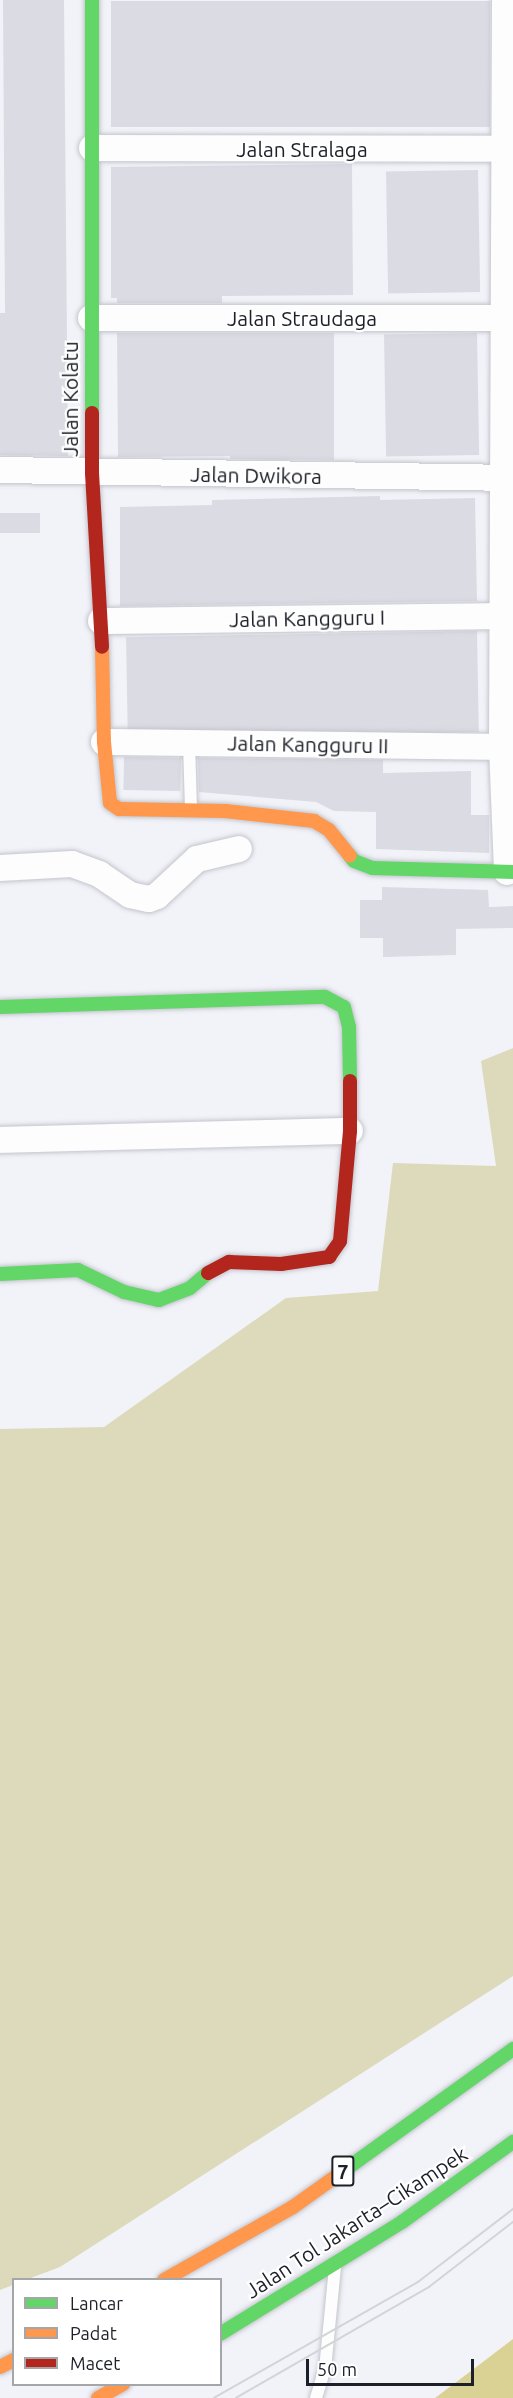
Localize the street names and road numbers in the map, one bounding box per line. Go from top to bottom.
street label: Jalan Stralaga [236,136,368,162]
street label: Jalan Straudaga [227,305,377,331]
street label: Jalan Kolatu [57,341,83,457]
street label: Jalan Dwikora [190,461,322,489]
street label: Jalan Kangguru I [229,604,385,632]
street label: Jalan Kangguru II [227,730,389,758]
street label: Jalan Tol Jakarta–Cikampek [240,2141,472,2303]
road number: 7 [331,2154,355,2188]

